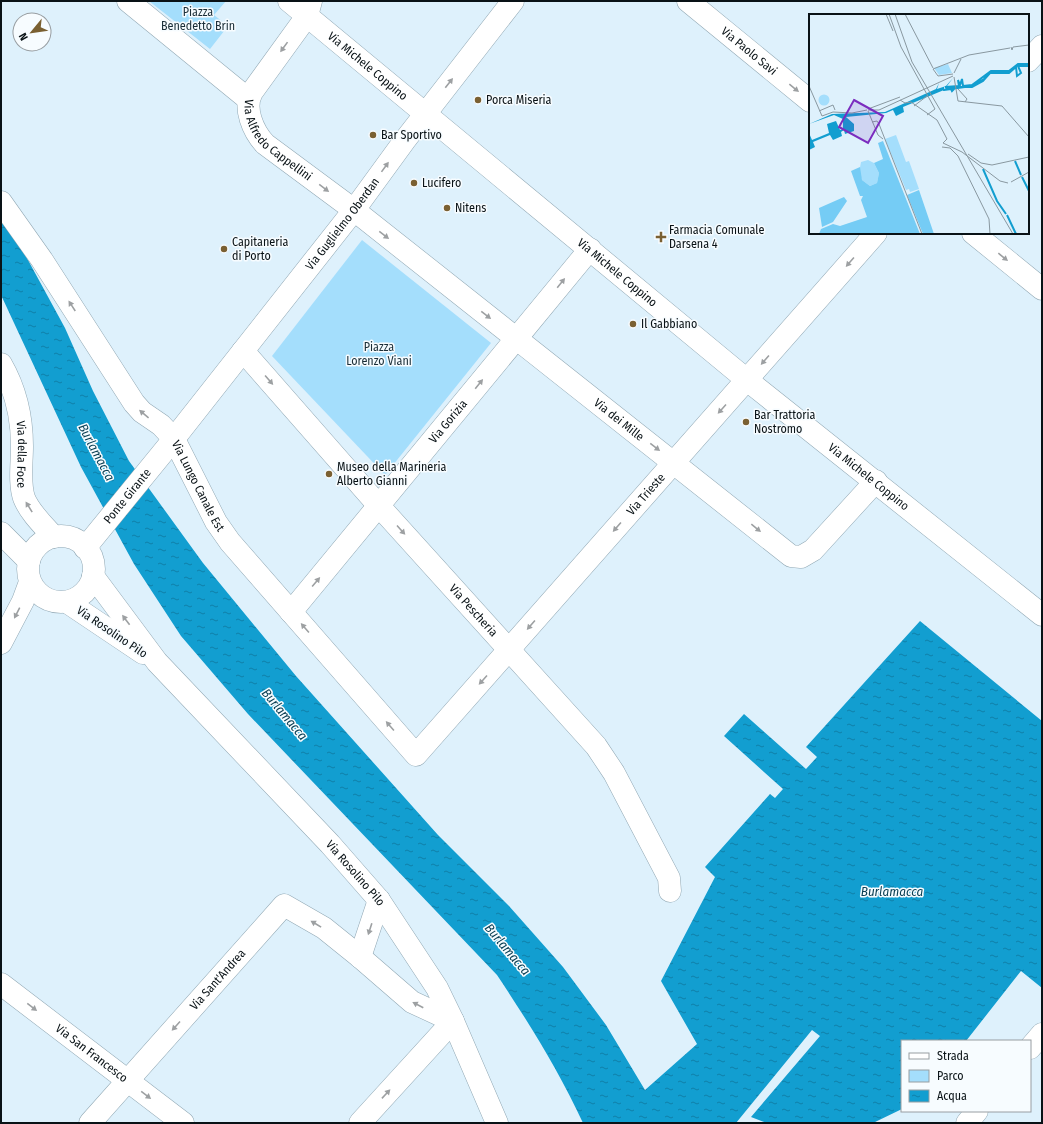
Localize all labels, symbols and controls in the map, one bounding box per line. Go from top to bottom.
park label: Piazza Benedetto Brin [161,5,235,33]
north arrow [12,12,52,52]
inset map [809,14,1029,234]
street label: Via Paolo Savi [718,24,780,78]
street label: Via Michele Coppino [325,29,410,103]
text: N [16,31,31,43]
one-way arrow [280,42,288,53]
one-way arrow [445,77,454,88]
one-way arrow [789,83,800,92]
place label: Porca Miseria [486,93,552,107]
marker: Porca Miseria [473,95,483,105]
street label: Via Alfredo Cappellini [241,98,315,183]
place label: Bar Sportivo [381,128,442,142]
marker: Bar Sportivo [368,130,378,140]
one-way arrow [381,162,389,173]
street label: Via Guglielmo Oberdan [302,175,382,273]
place label: Lucifero [422,176,461,190]
marker: Lucifero [409,178,419,188]
one-way arrow [318,184,329,192]
place label: Nitens [455,201,486,215]
marker: Nitens [442,203,452,213]
place label: Farmacia Comunale Darsena 4 [669,223,764,251]
one-way arrow [379,230,390,239]
marker: Farmacia Comunale Darsena 4 [656,232,666,242]
place label: Capitaneria di Porto [232,235,288,263]
street label: Via Michele Coppino [574,236,660,310]
marker: Capitaneria di Porto [219,244,229,254]
one-way arrow [998,253,1008,262]
one-way arrow [846,257,855,268]
one-way arrow [556,278,565,289]
one-way arrow [68,300,75,312]
one-way arrow [481,311,492,320]
place label: Il Gabbiano [641,317,697,331]
marker: Il Gabbiano [628,319,638,329]
park label: Piazza Lorenzo Viani [346,340,412,368]
one-way arrow [760,355,769,365]
one-way arrow [264,375,273,385]
one-way arrow [474,379,483,390]
street label: Via dei Mille [591,396,647,444]
street label: Via Gorizia [426,397,470,446]
one-way arrow [717,404,726,414]
place label: Bar Trattoria Nostromo [754,408,816,436]
one-way arrow [139,409,150,418]
marker: Bar Trattoria Nostromo [741,417,751,427]
street label: Via della Foce [13,420,29,489]
water label: Burlamacca [75,421,118,484]
street label: Via Lungo Canale Est [169,438,228,534]
street label: Via Michele Coppino [825,440,912,513]
one-way arrow [649,443,660,452]
place label: Museo della Marineria Alberto Gianni [337,460,446,488]
street label: Ponte Girante [101,466,154,526]
marker: Museo della Marineria Alberto Gianni [324,469,334,479]
street label: Via Trieste [624,470,668,518]
one-way arrow [26,501,33,513]
one-way arrow [613,523,622,532]
one-way arrow [751,524,762,533]
one-way arrow [396,525,405,535]
one-way arrow [311,576,320,587]
street label: Via Pescheria [446,581,501,639]
street label: Via Rosolino Pilo [74,603,150,661]
one-way arrow [14,607,20,619]
one-way arrow [122,615,130,625]
one-way arrow [527,620,536,630]
one-way arrow [301,623,310,632]
one-way arrow [479,674,488,685]
water label: Burlamacca [259,686,311,743]
one-way arrow [386,720,395,731]
street label: Via Rosolino Pilo [323,838,388,908]
water label: Burlamacca [861,884,923,899]
one-way arrow [311,920,321,928]
water label: Burlamacca [482,921,534,978]
one-way arrow [367,923,373,935]
street label: Via Sant'Andrea [187,946,248,1013]
one-way arrow [412,1002,424,1008]
one-way arrow [26,1003,37,1012]
street label: Via San Francesco [53,1021,130,1085]
one-way arrow [171,1021,180,1031]
legend [901,1040,1031,1112]
text: Strada [937,1049,969,1063]
text: Parco [937,1069,964,1083]
one-way arrow [381,1089,391,1099]
text: Acqua [937,1089,967,1103]
one-way arrow [141,1091,152,1099]

